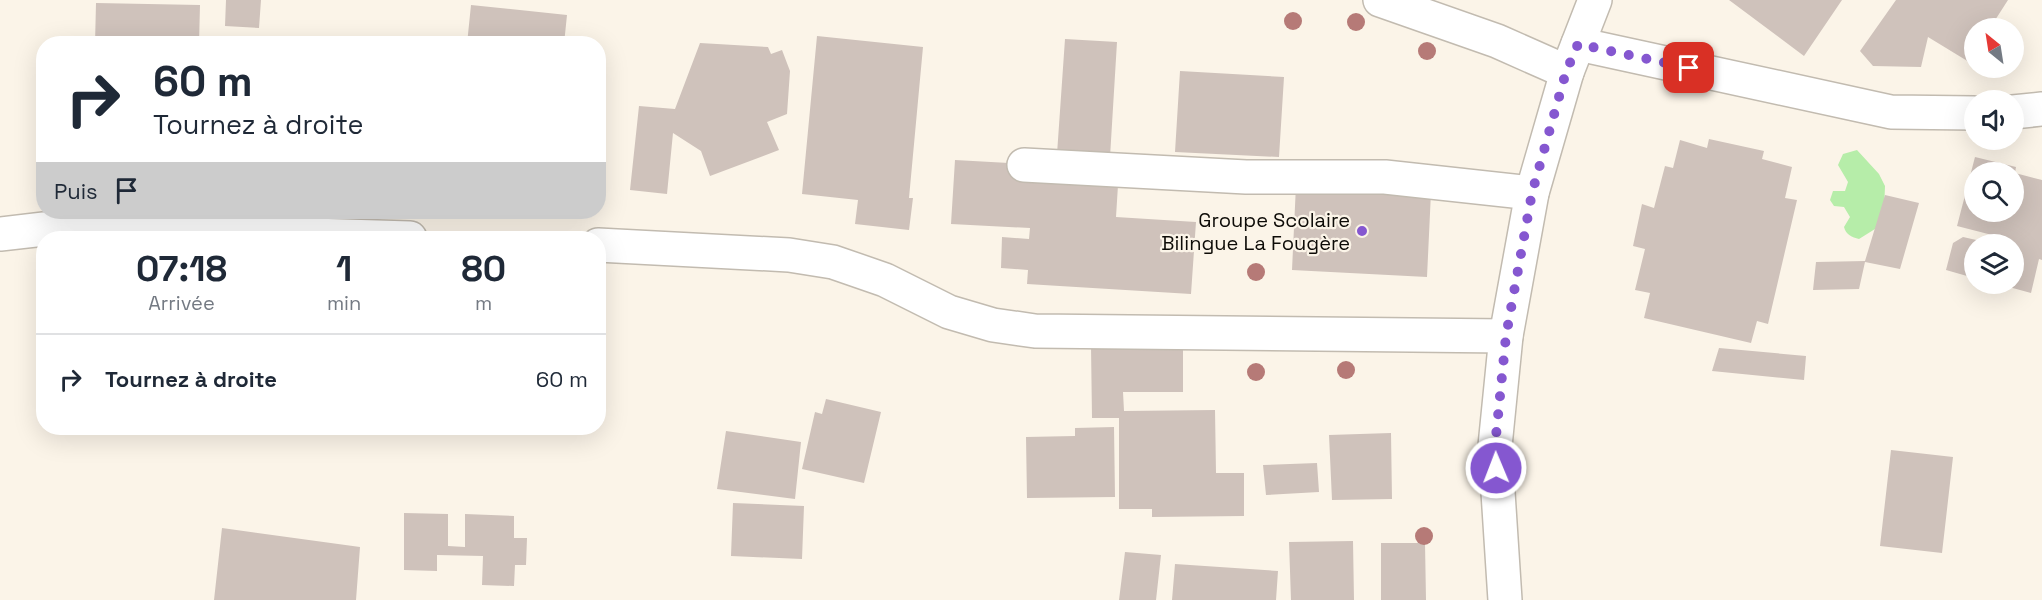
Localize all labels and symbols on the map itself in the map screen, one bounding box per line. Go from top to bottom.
north arrow [1964,18,2024,78]
pin [1663,42,1714,93]
place label: Groupe Scolaire Bilingue La Fougère [1161,207,1350,256]
marker: Groupe Scolaire Bilingue La Fougère [1355,224,1369,238]
position arrow [1464,436,1528,500]

